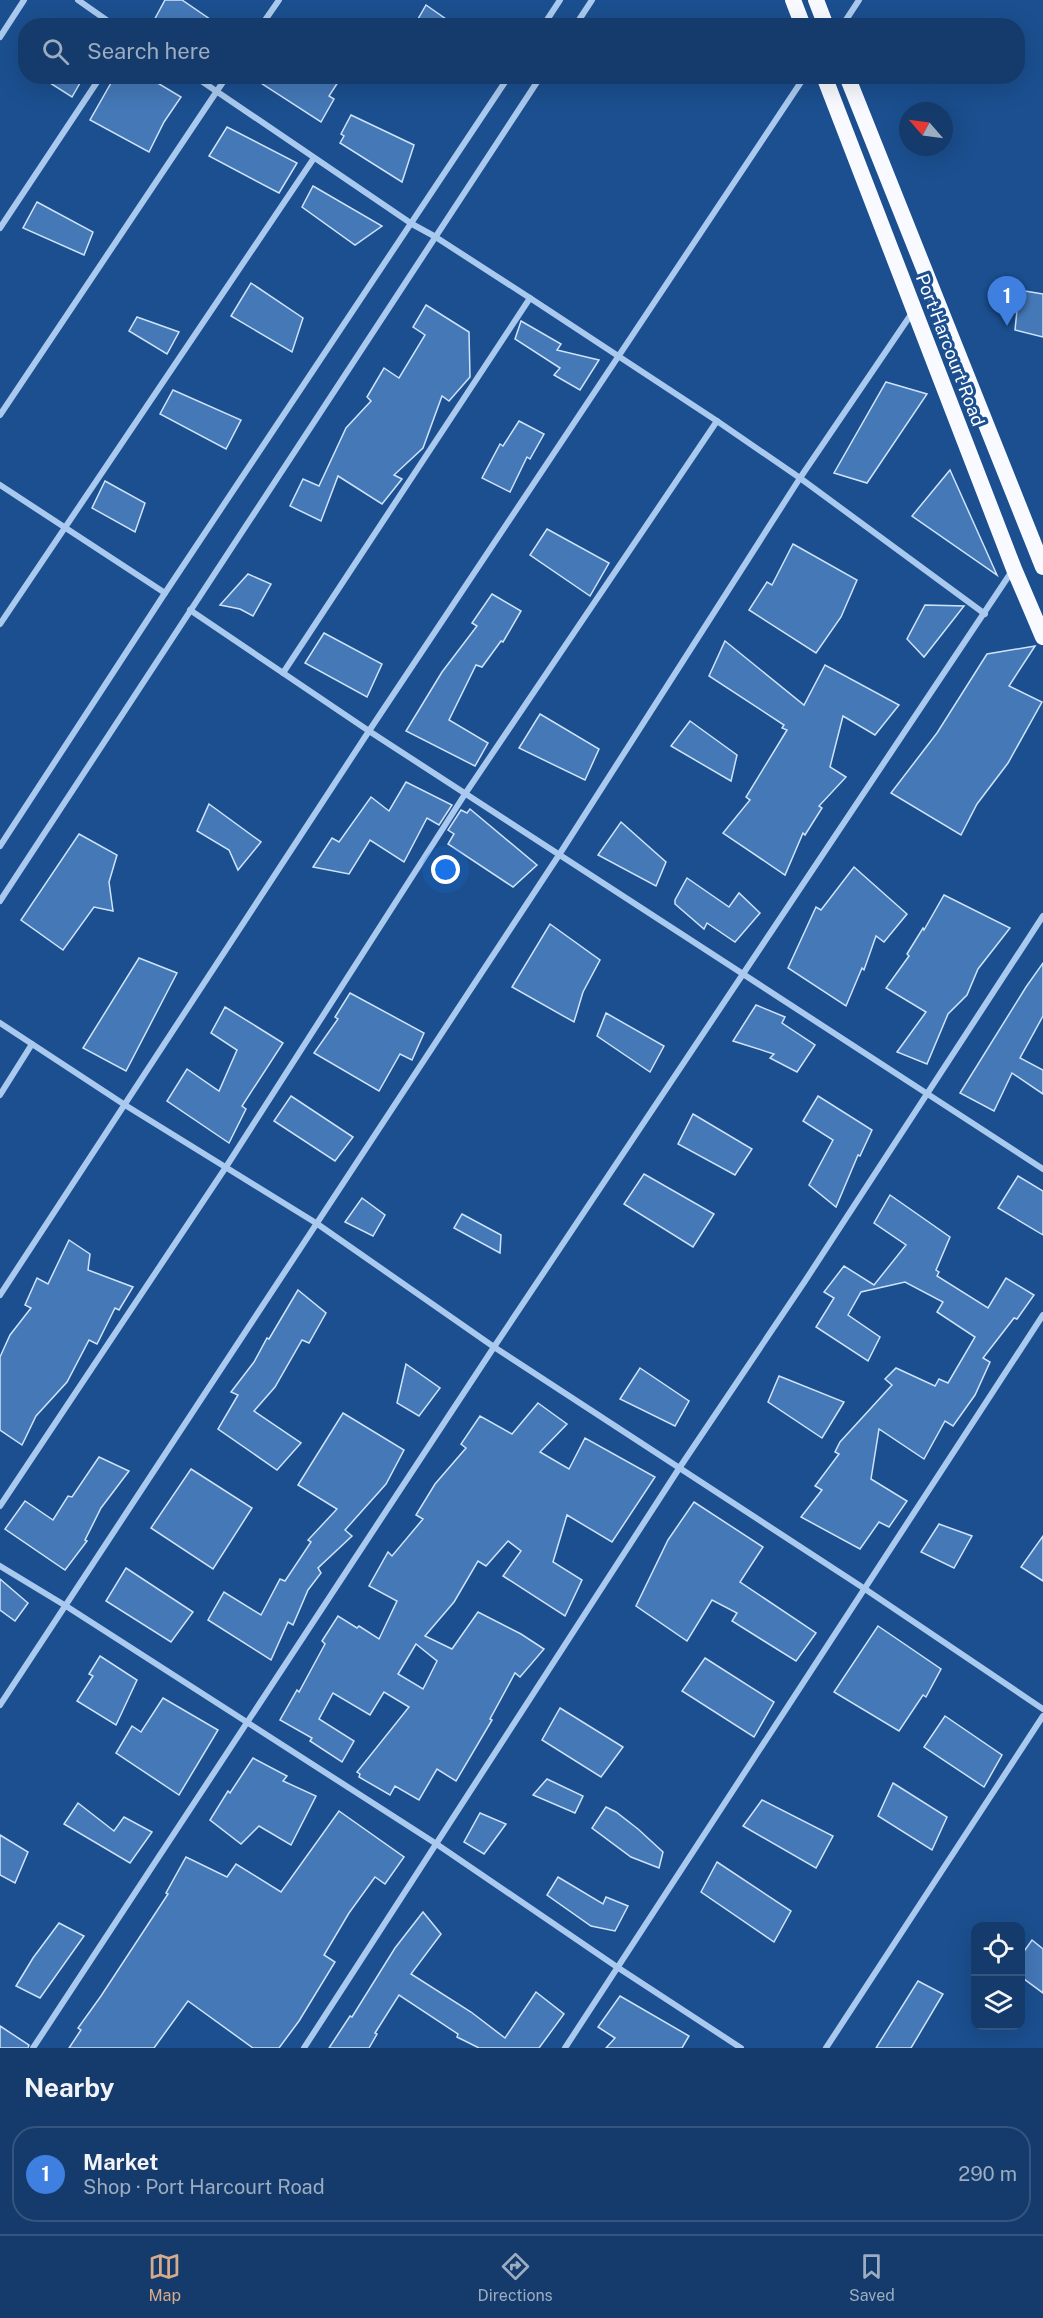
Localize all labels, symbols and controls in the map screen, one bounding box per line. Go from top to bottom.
search box [18,18,1025,84]
icon: search [39,35,72,68]
text: Search here [87,38,211,64]
north arrow [899,102,953,156]
street label: Port Harcourt Road [912,271,989,429]
pin: 1 [988,276,1026,326]
your location [431,855,460,884]
map controls [971,1922,1025,2030]
button: locate [971,1922,1025,1976]
button: layers [971,1976,1025,2030]
text: Nearby [24,2072,114,2103]
text: Market [83,2149,158,2175]
text: 1 [41,2162,50,2186]
text: 290 m [958,2162,1017,2186]
text: Shop · Port Harcourt Road [83,2175,325,2199]
tab: Map [148,2250,181,2305]
tab: Directions [478,2250,553,2305]
tab: Saved [849,2250,895,2305]

